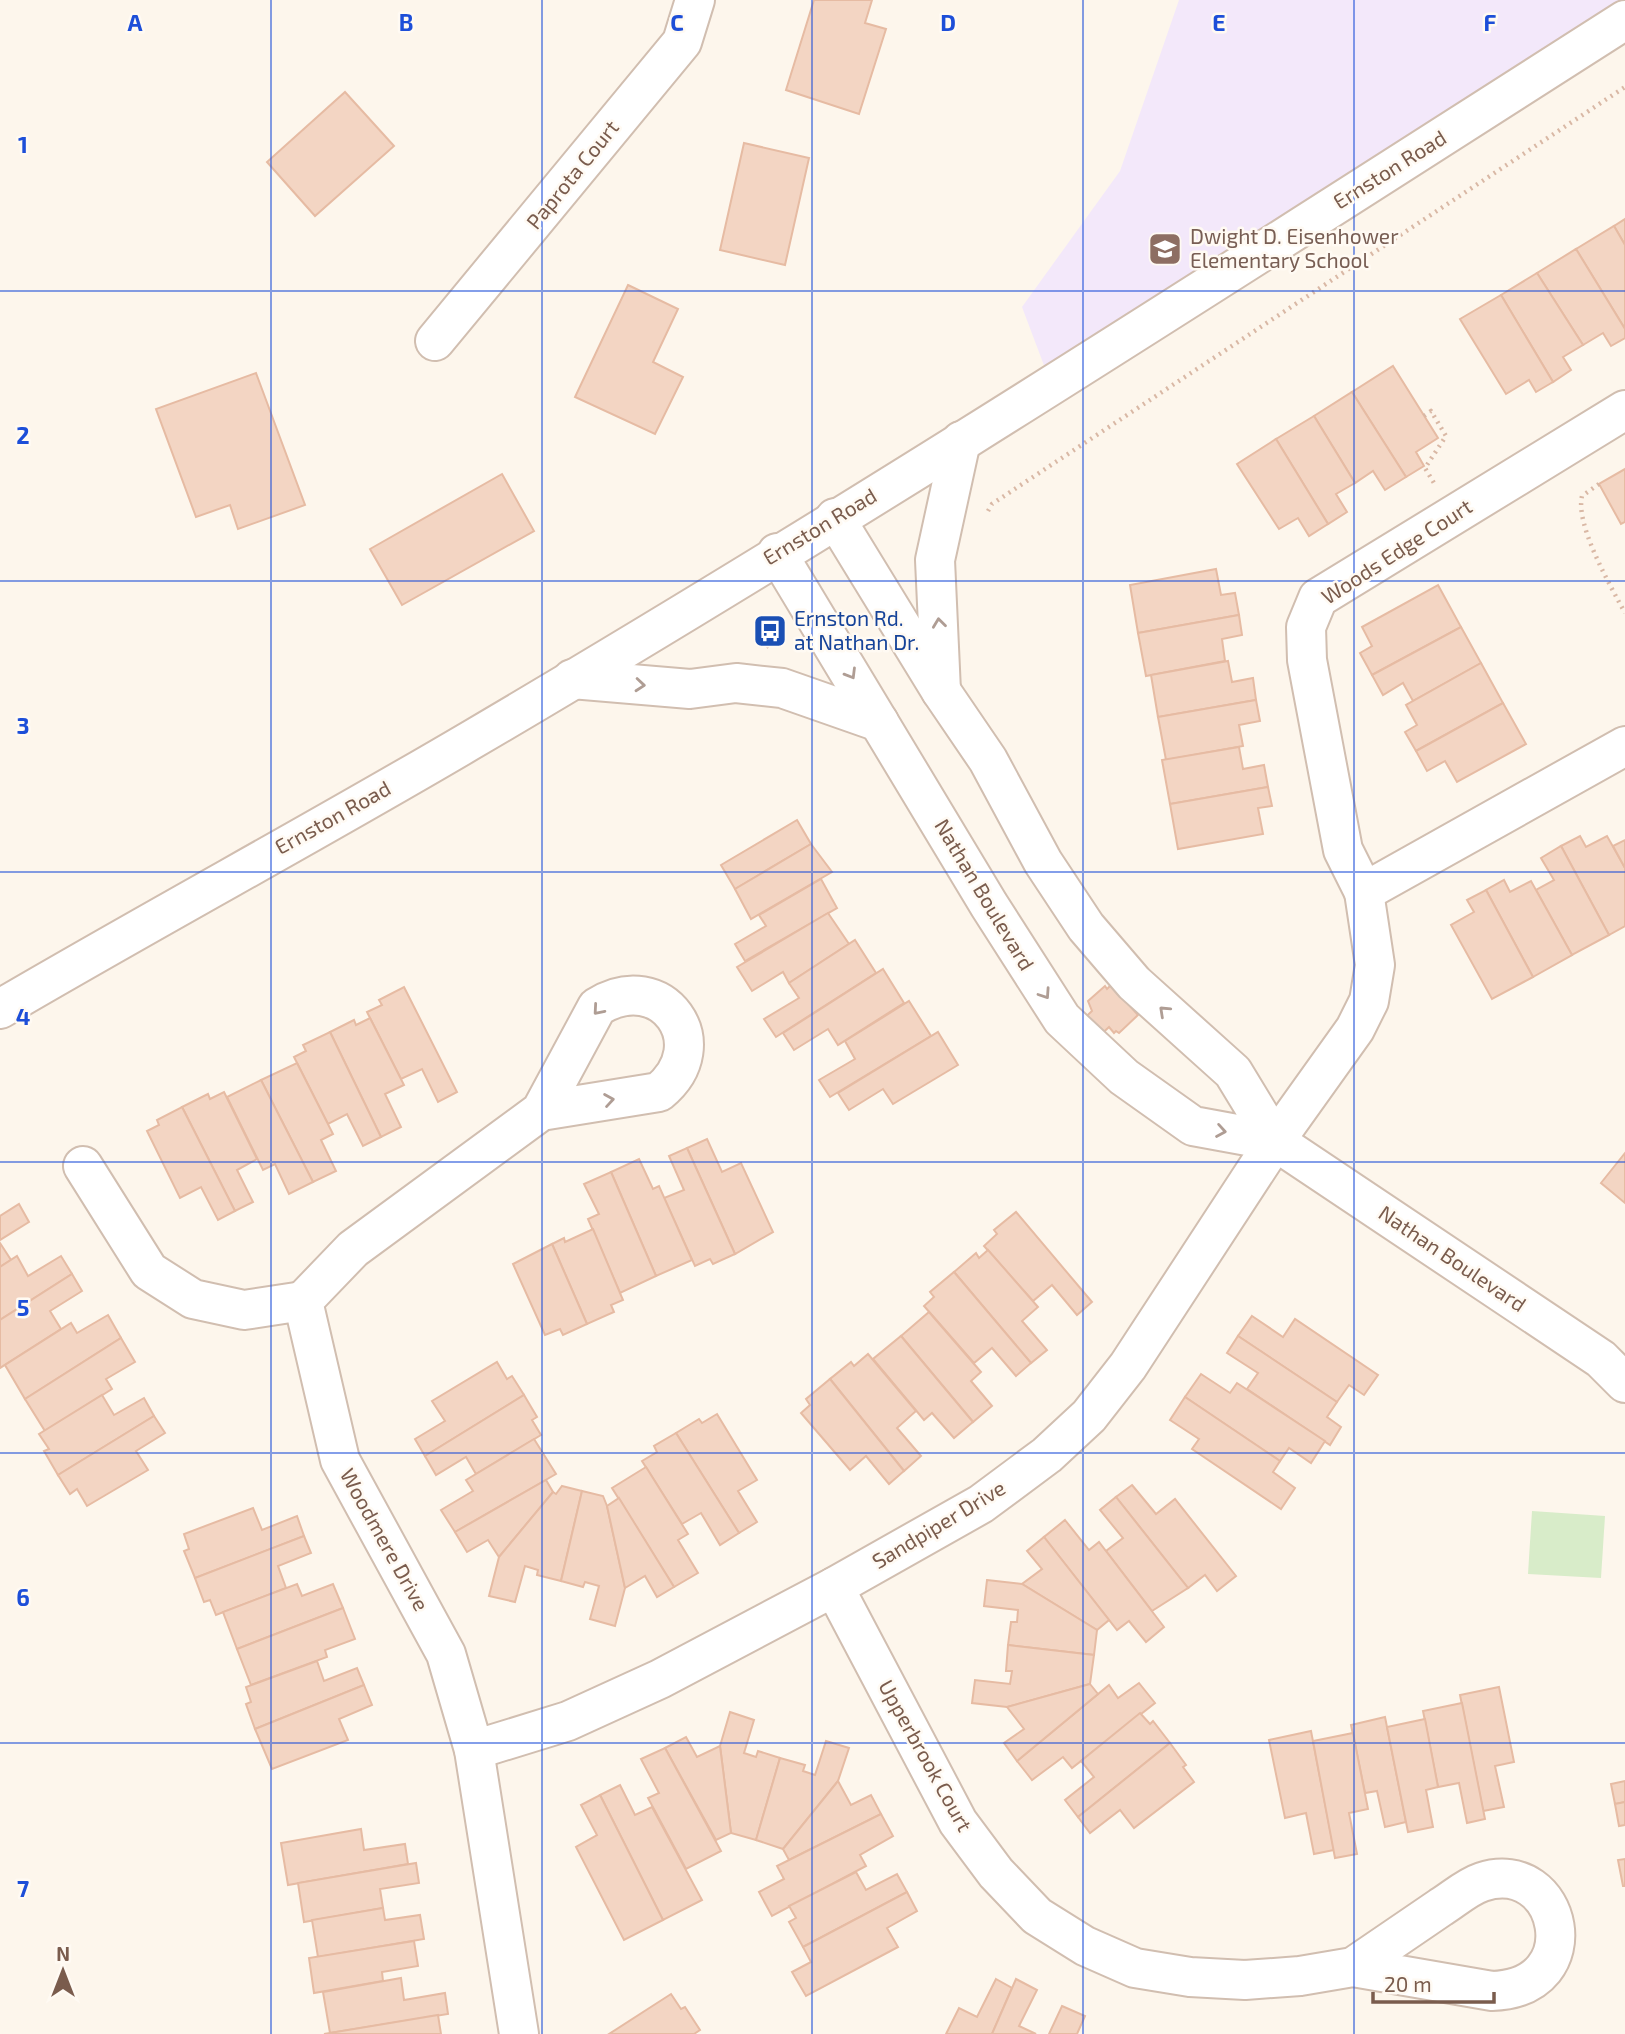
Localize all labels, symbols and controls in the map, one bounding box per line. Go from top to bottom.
text: A [127,8,143,36]
text: B [399,8,413,36]
text: C [670,8,684,36]
text: D [940,8,956,36]
text: E [1212,8,1226,36]
text: F [1484,8,1497,36]
street label: Paprota Court [520,115,623,233]
street label: Ernston Road [1328,124,1450,213]
text: 1 [18,130,28,158]
place label: Dwight D. Eisenhower Elementary School [1190,223,1399,272]
school or university icon: Dwight D. Eisenhower Elementary School [1146,230,1184,268]
text: 2 [16,421,30,449]
street label: Ernston Road [758,482,881,569]
street label: Woods Edge Court [1316,493,1476,609]
place label: Ernston Rd. at Nathan Dr. [794,605,919,654]
bus stop icon: Ernston Rd. at Nathan Dr. [751,612,789,650]
one-way arrow [932,617,947,629]
one-way arrow [843,666,856,679]
one-way arrow [634,677,646,692]
text: 3 [16,711,30,739]
street label: Ernston Road [270,775,394,859]
street label: Nathan Boulevard [930,814,1040,974]
one-way arrow [1037,986,1050,999]
text: 4 [16,1002,30,1030]
one-way arrow [594,1002,607,1015]
one-way arrow [1159,1007,1172,1019]
one-way arrow [603,1093,615,1108]
one-way arrow [1215,1123,1226,1138]
street label: Nathan Boulevard [1374,1199,1531,1316]
text: 5 [17,1293,29,1321]
street label: Woodmere Drive [336,1464,435,1615]
street label: Sandpiper Drive [867,1474,1009,1573]
text: 6 [16,1583,30,1611]
street label: Upperbrook Court [874,1675,978,1835]
text: 7 [17,1874,29,1902]
north arrow [28,1936,98,2006]
text: N [56,1942,70,1965]
scale bar [1373,1960,1494,2004]
text: 20 m [1384,1971,1432,1996]

